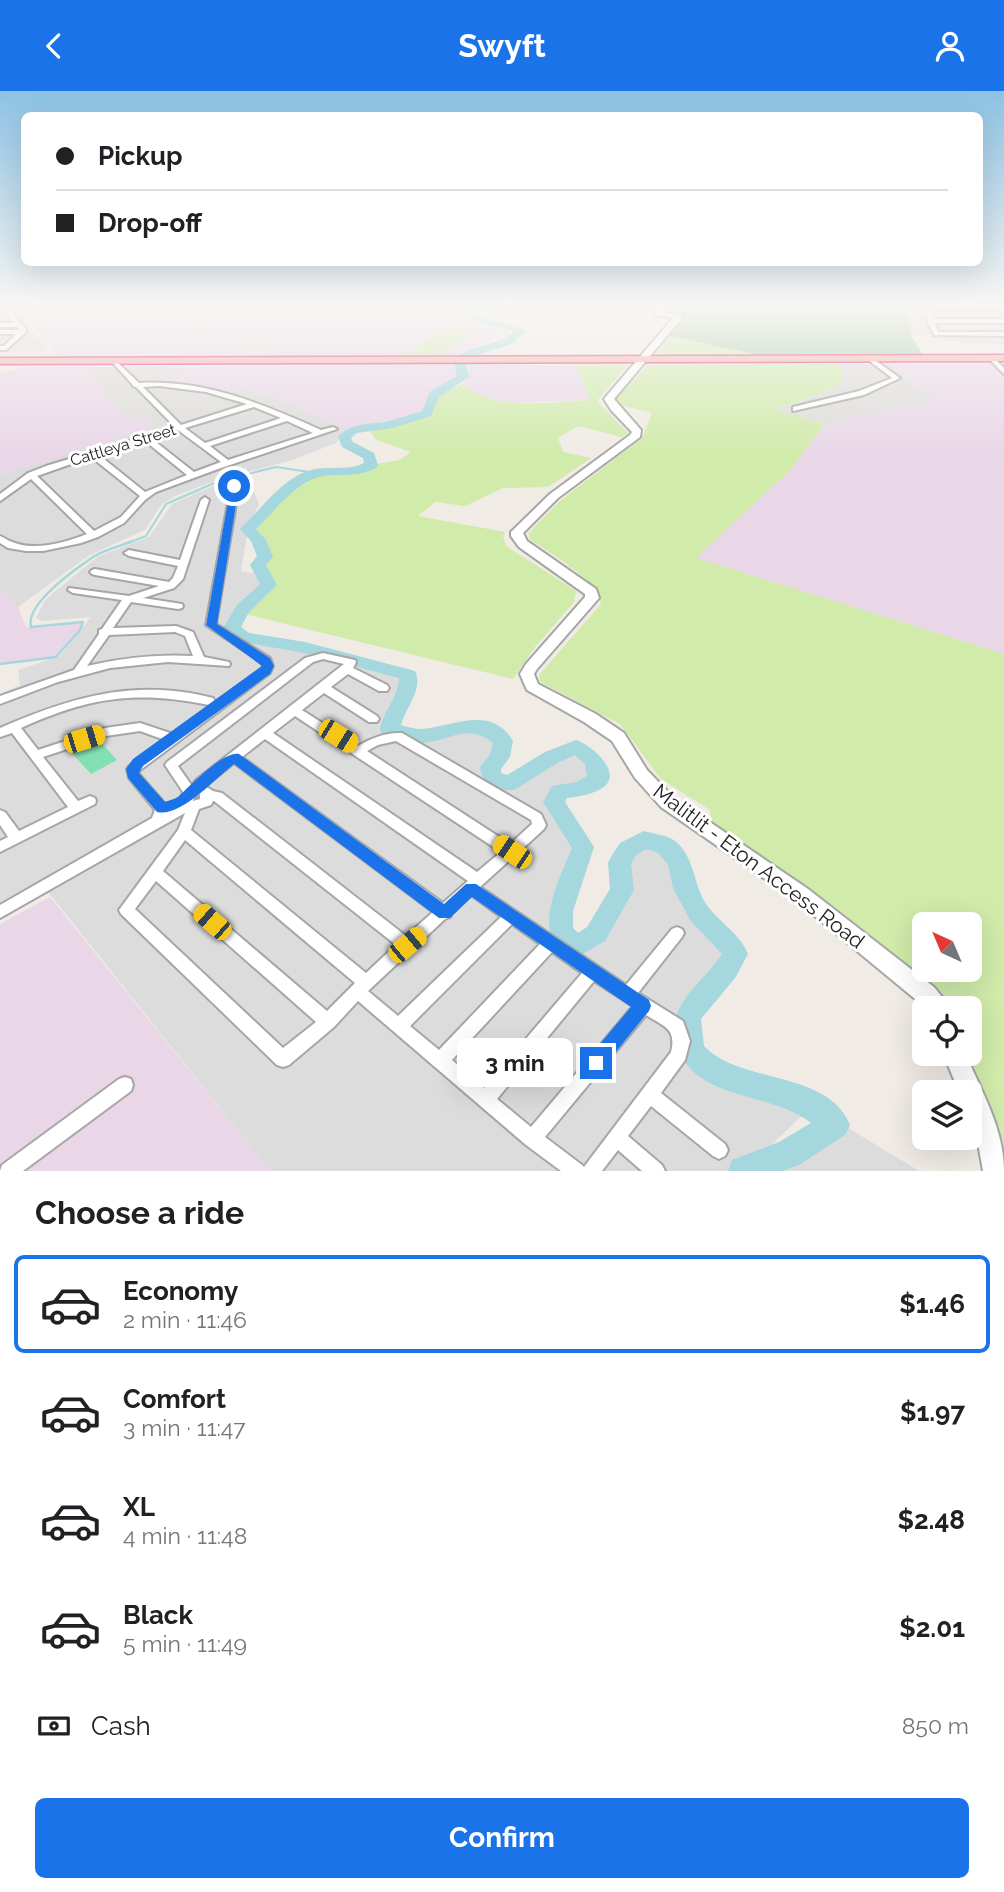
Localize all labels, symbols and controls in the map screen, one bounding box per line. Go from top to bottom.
icon: back [35,27,73,65]
text: Swyft [458,27,546,64]
icon: person [931,27,969,65]
text: Pickup [98,141,183,171]
text: Drop-off [98,208,202,238]
street label: Cattleya Street [68,420,179,470]
route start [218,470,250,502]
car [315,716,362,756]
car [61,723,108,755]
street label: Malitlit - Eton Access Road [648,778,870,954]
car [489,832,536,872]
car [190,900,235,944]
north arrow [912,912,982,982]
map controls [912,912,982,1150]
car [385,923,430,967]
button: locate [912,996,982,1066]
callout: 3 min [456,1039,572,1087]
route end [580,1047,612,1079]
text: 3 min [485,1049,545,1076]
button: layers [912,1080,982,1150]
text: Choose a ride [35,1194,244,1231]
icon: car [39,1273,102,1336]
text: Economy [123,1276,238,1306]
text: $1.46 [899,1289,965,1319]
text: 2 min · 11:46 [123,1306,247,1333]
icon: car [39,1381,102,1444]
text: Comfort [123,1384,226,1414]
text: $1.97 [900,1397,965,1427]
text: 3 min · 11:47 [123,1414,246,1441]
icon: car [39,1489,102,1552]
text: XL [123,1492,155,1522]
text: $2.48 [897,1505,965,1535]
text: 4 min · 11:48 [123,1522,247,1549]
icon: car [39,1597,102,1660]
text: Black [123,1600,193,1630]
text: $2.01 [899,1613,965,1643]
text: 5 min · 11:49 [123,1630,247,1657]
icon: cash [35,1707,73,1745]
text: Cash [91,1711,151,1741]
text: 850 m [902,1712,969,1739]
button: Confirm [35,1798,969,1878]

